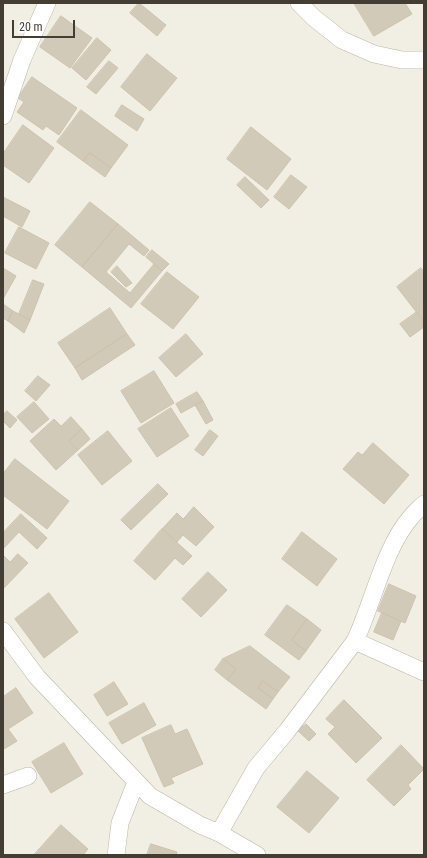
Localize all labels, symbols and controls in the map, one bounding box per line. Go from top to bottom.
scale bar [14,12,77,38]
text: 20 m [19,20,43,34]

